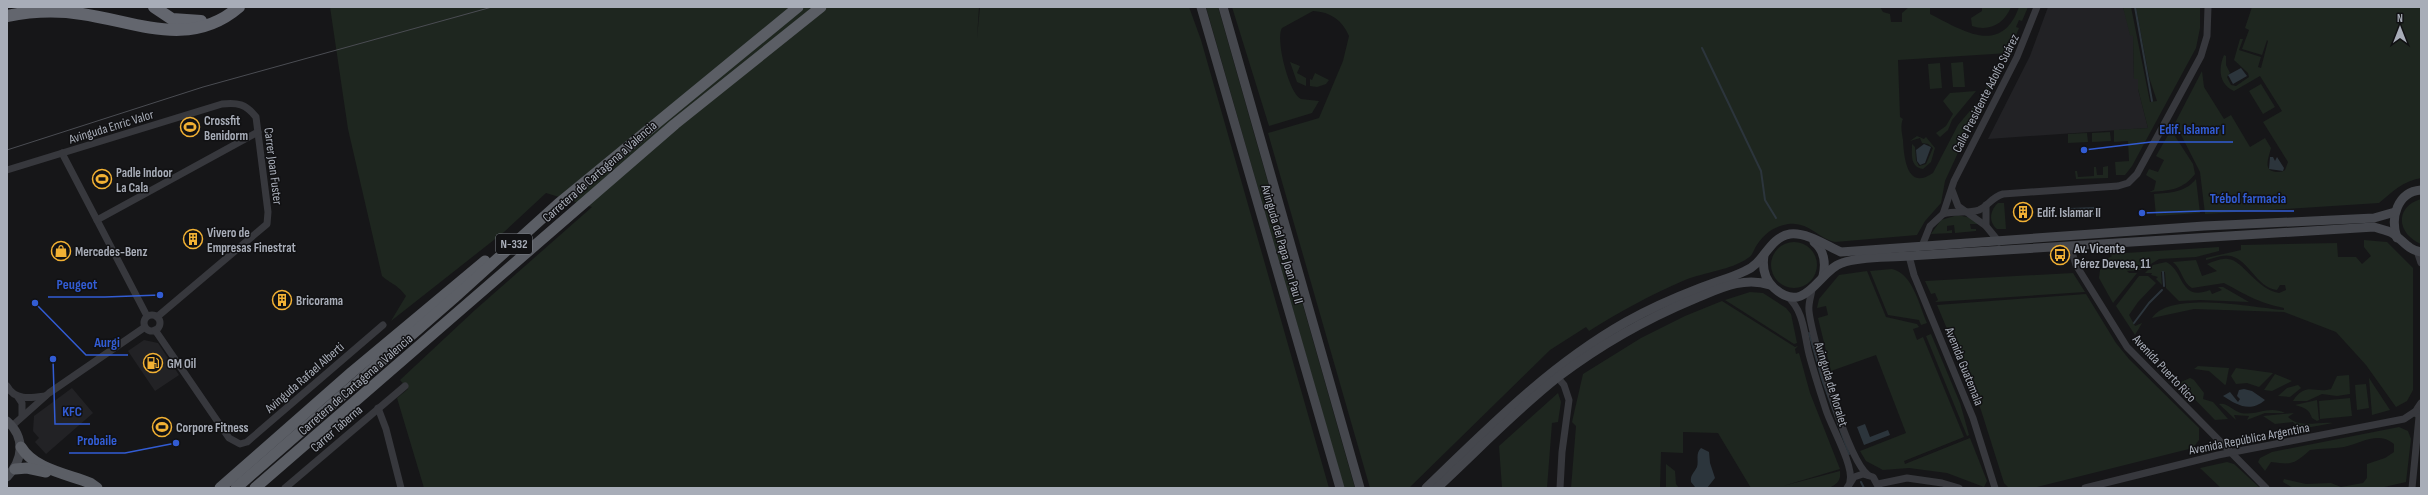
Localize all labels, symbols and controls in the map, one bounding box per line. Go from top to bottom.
north arrow [2380,8,2420,48]
text: N [2397,12,2403,25]
street label: Calle Presidente Adolfo Suárez [1949,31,2023,155]
street label: Avinguda Enric Valor [66,106,156,148]
place label: Crossfit Benidorm [204,113,249,144]
sports icon: Crossfit Benidorm [179,116,201,138]
callout: Edif. Islamar I [2151,116,2233,142]
street label: Carretera de Cartagena a Valencia [539,118,660,226]
text: Edif. Islamar I [2159,121,2225,138]
street label: Carrer Joan Fuster [260,126,286,206]
place label: Padle Indoor La Cala [116,165,173,196]
sports icon: Padle Indoor La Cala [91,168,113,190]
street label: Avinguda del Papa Joan Pau II [1257,182,1307,306]
callout: Trébol farmacia [2202,185,2294,211]
text: Trébol farmacia [2210,190,2286,207]
building icon: Edif. Islamar II [2012,201,2034,223]
place label: Edif. Islamar II [2037,205,2101,221]
place label: Vivero de Empresas Finestrat [207,225,296,256]
building icon: Vivero de Empresas Finestrat [182,228,204,250]
road number: N-332 [496,234,532,254]
shop icon: Mercedes-Benz [50,240,72,262]
place label: Av. Vicente Pérez Devesa, 11 [2073,241,2151,272]
place label: Mercedes-Benz [75,244,147,260]
bus stop icon: Av. Vicente Pérez Devesa, 11 [2049,244,2071,266]
callout: Peugeot [48,271,105,297]
text: Peugeot [57,276,98,293]
building icon: Bricorama [271,289,293,311]
place label: Bricorama [296,293,343,309]
street label: Avenida Guatemala [1941,324,1987,408]
callout: Aurgi [86,329,128,355]
street label: Carretera de Cartagena a Valencia [295,331,416,439]
street label: Avenida Puerto Rico [2128,331,2200,406]
text: Aurgi [93,334,120,351]
street label: Avinguda Rafael Alberti [261,339,348,417]
street label: Avinguda de Moralet [1810,339,1851,428]
fuel station icon: GM Oil [142,352,164,374]
place label: GM Oil [167,356,196,372]
callout: KFC [55,398,90,424]
street label: Carrer Taberna [307,402,366,456]
text: KFC [62,403,82,420]
sports icon: Corpore Fitness [151,416,173,438]
street label: Avenida República Argentina [2186,419,2311,459]
place label: Corpore Fitness [176,420,249,436]
callout: Probaile [69,427,125,453]
text: Probaile [77,432,117,449]

